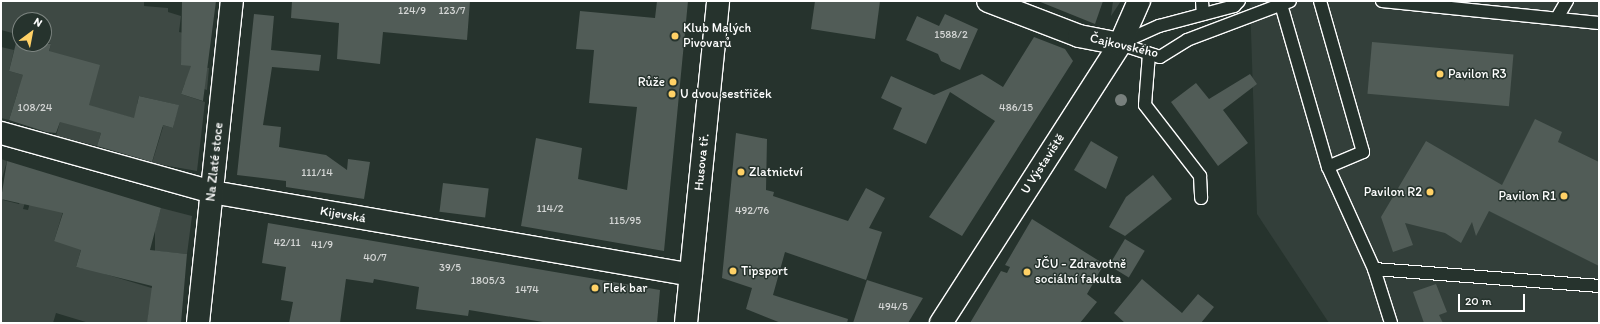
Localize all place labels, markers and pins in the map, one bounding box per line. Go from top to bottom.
place label: Klub Malých Pivovarů [683,21,751,52]
marker: Klub Malých Pivovarů [670,31,680,41]
place label: Pavilon R3 [1448,66,1507,82]
marker: Pavilon R3 [1435,69,1445,79]
place label: Růže [638,74,665,90]
marker: Růže [668,77,678,87]
place label: U dvou sestřiček [680,86,772,102]
marker: U dvou sestřiček [667,89,677,99]
place label: Zlatnictví [749,164,803,180]
marker: Zlatnictví [736,167,746,177]
place label: Pavilon R2 [1364,184,1422,200]
marker: Pavilon R2 [1425,187,1435,197]
place label: Pavilon R1 [1498,188,1556,204]
marker: Pavilon R1 [1559,191,1569,201]
place label: JČU - Zdravotně sociální fakulta [1035,257,1126,288]
place label: Tipsport [741,263,788,279]
marker: Tipsport [728,266,738,276]
marker: JČU - Zdravotně sociální fakulta [1022,267,1032,277]
place label: Flek bar [603,280,648,296]
marker: Flek bar [590,283,600,293]

